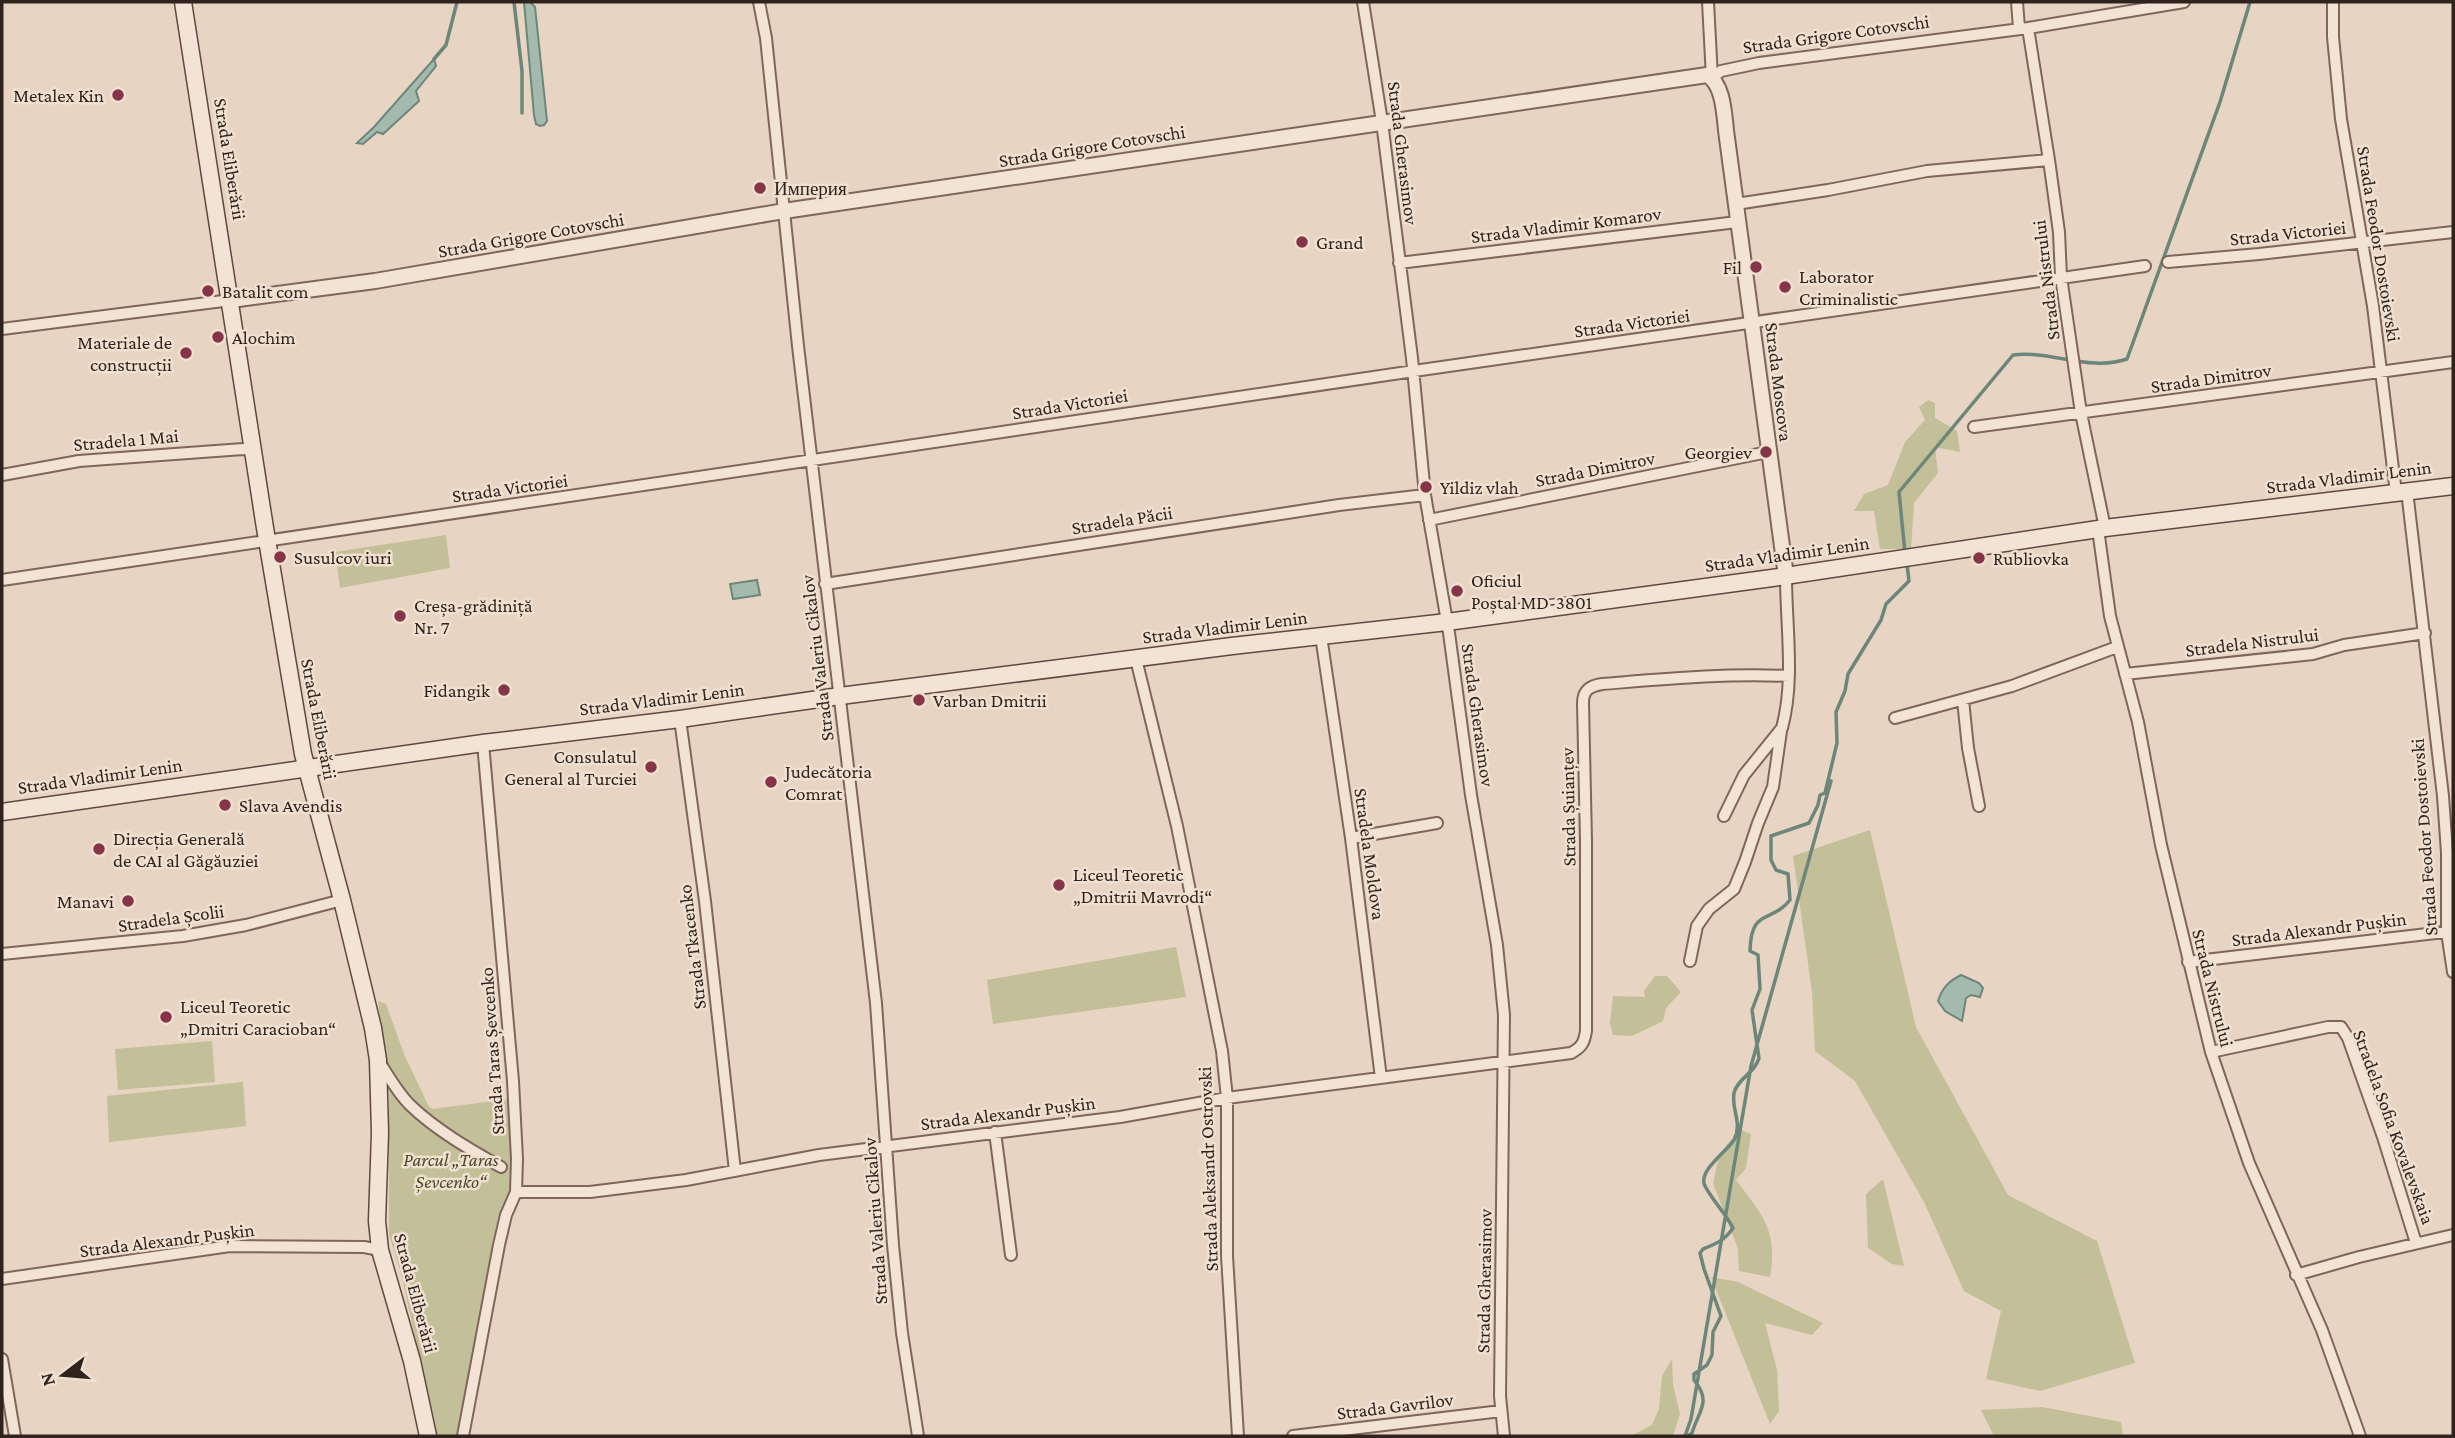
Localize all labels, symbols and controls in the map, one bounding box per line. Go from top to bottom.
street label: Strada Grigore Cotovschi [1741,10,1931,58]
street label: Strada Gherasimov [1384,80,1422,226]
place label: Metalex Kin [13,85,104,106]
marker: Metalex Kin [110,87,126,103]
street label: Strada Eliberării [210,97,250,221]
street label: Strada Grigore Cotovschi [997,121,1187,171]
street label: Strada Feodor Dostoievski [2353,145,2405,343]
place label: Империя [774,178,847,199]
marker: Империя [752,180,768,196]
street label: Strada Vladimir Komarov [1470,203,1663,247]
street label: Strada Grigore Cotovschi [436,208,626,262]
street label: Strada Victoriei [2229,216,2347,250]
street label: Strada Nistrului [2028,219,2064,341]
place label: Grand [1316,232,1363,253]
marker: Grand [1294,234,1310,250]
place label: Fil [1723,257,1742,278]
marker: Fil [1748,259,1764,275]
place label: Laborator Criminalistic [1799,266,1898,309]
marker: Laborator Criminalistic [1777,279,1793,295]
place label: Batalit com [222,281,308,302]
marker: Batalit com [200,283,216,299]
street label: Strada Victoriei [1573,304,1691,342]
street label: Strada Moscova [1761,321,1797,443]
place label: Alochim [232,327,295,348]
marker: Alochim [210,329,226,345]
place label: Materiale de construcții [77,332,172,377]
marker: Materiale de construcții [178,345,194,361]
street label: Strada Dimitrov [2149,359,2273,397]
street label: Strada Victoriei [1011,384,1129,424]
street label: Stradela 1 Mai [73,425,179,455]
place label: Georgiev [1685,442,1752,463]
marker: Georgiev [1758,444,1774,460]
street label: Strada Dimitrov [1533,447,1657,491]
street label: Strada Vladimir Lenin [2265,456,2433,498]
street label: Strada Victoriei [451,469,569,507]
place label: Yildiz vlah [1440,477,1519,498]
marker: Yildiz vlah [1418,479,1434,495]
street label: Stradela Păcii [1070,502,1174,538]
street label: Strada Vladimir Lenin [1703,532,1871,576]
place label: Susulcov iuri [294,547,392,568]
place label: Rubliovka [1993,548,2069,569]
marker: Susulcov iuri [272,549,288,565]
marker: Rubliovka [1971,550,1987,566]
place label: Oficiul Poștal MD-3801 [1471,570,1592,615]
street label: Strada Valeriu Cikalov [796,573,838,742]
marker: Oficiul Poștal MD-3801 [1449,583,1465,599]
place label: Creșa-grădiniță Nr. 7 [414,595,533,638]
street label: Strada Vladimir Lenin [1141,606,1309,648]
marker: Creșa-grădiniță Nr. 7 [392,608,408,624]
street label: Stradela Nistrului [2184,623,2320,661]
street label: Strada Gherasimov [1458,642,1498,788]
street label: Strada Eliberării [297,657,341,781]
street label: Strada Vladimir Lenin [578,678,746,720]
place label: Fidangik [424,680,491,701]
marker: Fidangik [496,682,512,698]
place label: Varban Dmitrii [933,690,1047,711]
marker: Varban Dmitrii [911,692,927,708]
street label: Strada Feodor Dostoievski [2407,738,2441,936]
place label: Consulatul General al Turciei [504,746,637,789]
street label: Strada Șuianțev [1556,747,1582,867]
street label: Strada Vladimir Lenin [16,754,184,798]
marker: Consulatul General al Turciei [643,759,659,775]
place label: Judecătoria Comrat [783,761,872,804]
marker: Judecătoria Comrat [763,774,779,790]
street label: Stradela Moldova [1350,787,1390,922]
place label: Slava Avendis [239,795,343,816]
marker: Slava Avendis [217,797,233,813]
place label: Direcția Generală de CAI al Găgăuziei [113,828,259,871]
marker: Direcția Generală de CAI al Găgăuziei [91,841,107,857]
place label: Liceul Teoretic „Dmitrii Mavrodi“ [1073,864,1212,907]
marker: Liceul Teoretic „Dmitrii Mavrodi“ [1051,877,1067,893]
street label: Strada Tkacenko [674,883,710,1011]
place label: Manavi [57,891,114,912]
marker: Manavi [120,893,136,909]
street label: Stradela Școlii [117,900,226,938]
street label: Strada Alexandr Pușkin [2230,908,2408,952]
street label: Strada Nistrului [2188,927,2238,1049]
street label: Strada Taras Șevcenko [476,966,510,1135]
place label: Liceul Teoretic „Dmitri Caracioban“ [180,996,336,1039]
marker: Liceul Teoretic „Dmitri Caracioban“ [158,1009,174,1025]
street label: Stradela Sofia Kovalevskaia [2349,1027,2439,1227]
street label: Strada Aleksandr Ostrovski [1194,1066,1222,1272]
street label: Strada Alexandr Pușkin [919,1092,1097,1136]
street label: Strada Valeriu Cikalov [859,1137,891,1305]
park label: Parcul „Taras Șevcenko“ [403,1149,499,1194]
street label: Strada Gherasimov [1472,1208,1496,1353]
street label: Strada Alexandr Pușkin [78,1219,256,1263]
street label: Strada Eliberării [390,1231,442,1355]
north arrow [28,1340,98,1410]
text: N [35,1370,59,1389]
street label: Strada Gavrilov [1336,1388,1455,1424]

